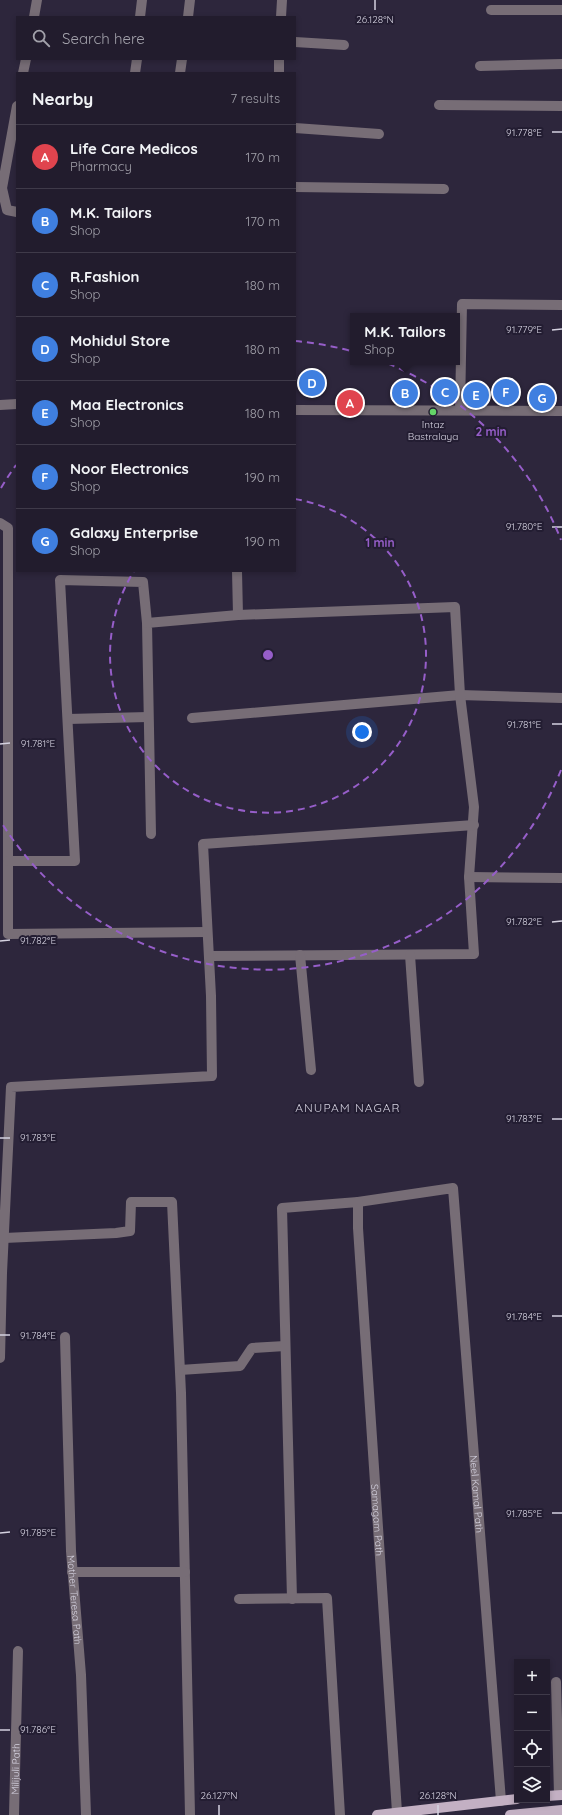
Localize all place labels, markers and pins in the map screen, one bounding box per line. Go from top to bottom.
pin: D [299,368,325,398]
pin: C [432,377,458,407]
pin: F [493,377,519,407]
pin: B [392,378,418,408]
pin: E [463,380,489,410]
pin: G [529,383,555,413]
pin: A [337,388,363,418]
marker: Intaz Bastralaya [428,407,438,417]
place label: Intaz Bastralaya [408,418,458,443]
centre of rings [261,648,275,662]

